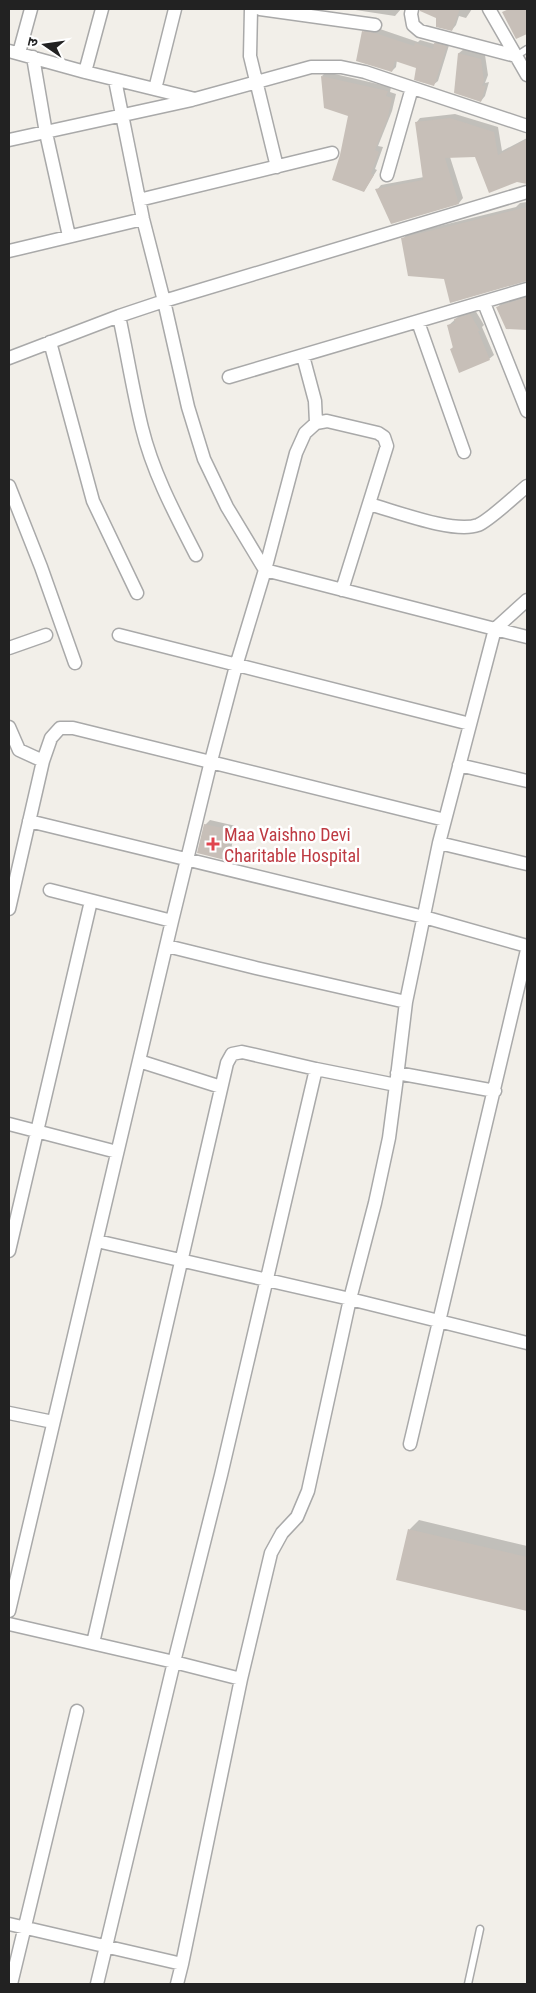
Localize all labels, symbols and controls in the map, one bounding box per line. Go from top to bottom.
north arrow [20,20,70,70]
text: उ [24,36,41,48]
place label: Maa Vaishno Devi Charitable Hospital [224,824,360,866]
marker: Maa Vaishno Devi Charitable Hospital [206,837,220,851]

